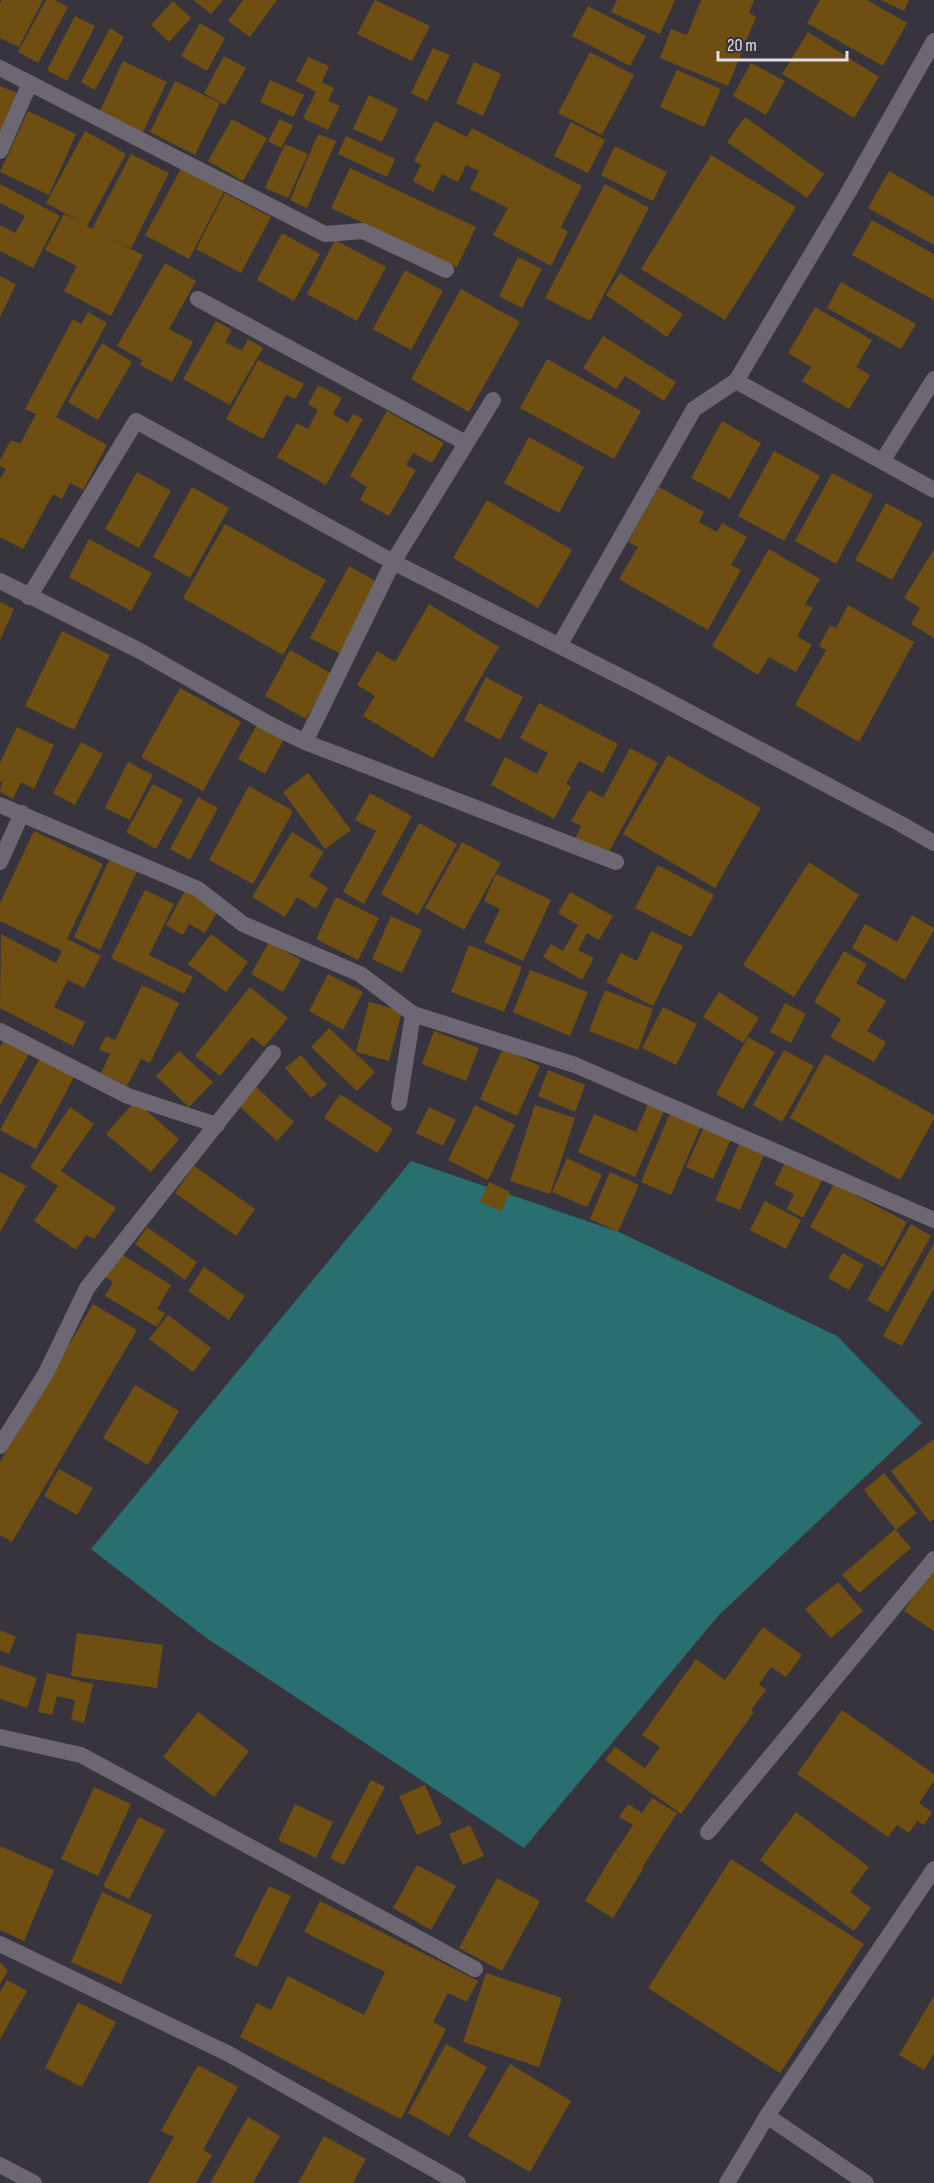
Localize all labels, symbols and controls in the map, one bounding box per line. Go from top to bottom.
scale bar [718,24,847,62]
text: 20 m [727,35,757,56]

